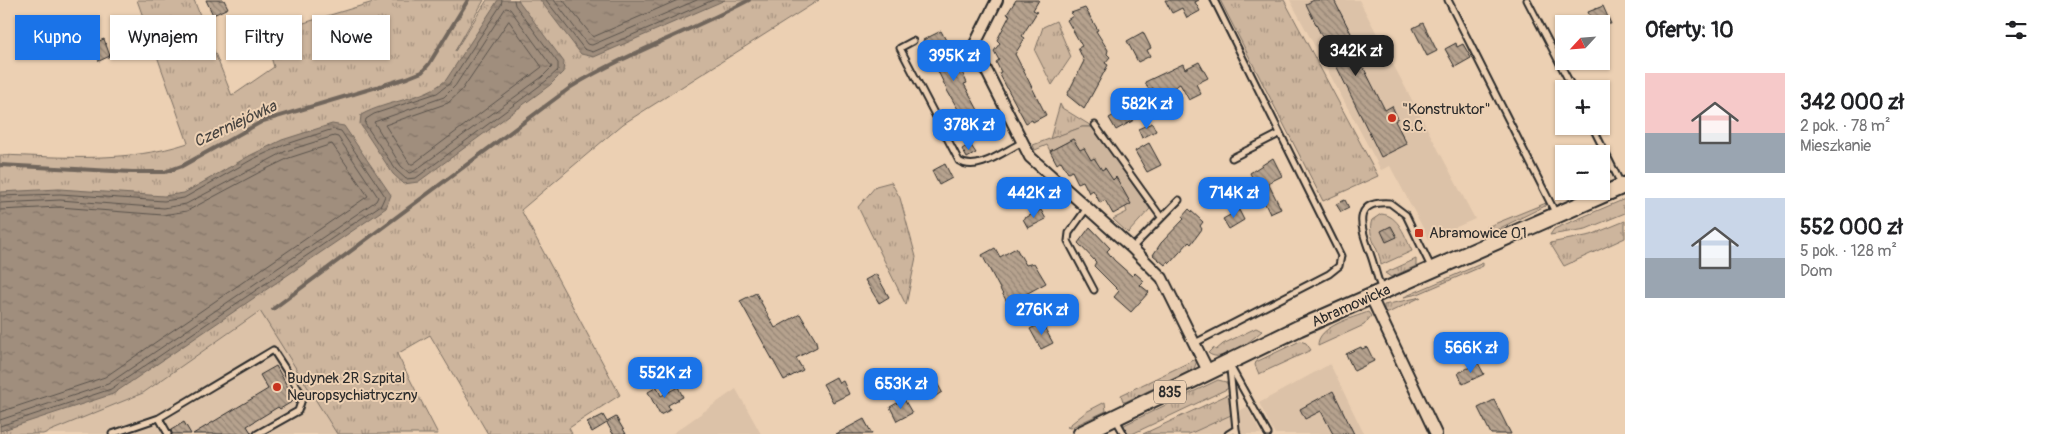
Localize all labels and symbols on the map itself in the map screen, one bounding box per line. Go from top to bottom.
north arrow [1555,15,1610,70]
pin: 342K zł [1310,34,1402,77]
pin: 395K zł [908,39,1000,82]
pin: 582K zł [1101,88,1193,130]
water label: Czerniejówka [190,95,281,152]
place label: "Konstruktor" S.C. [1402,100,1491,136]
pin: 378K zł [923,108,1015,151]
marker: "Konstruktor" S.C. [1386,112,1398,124]
pin: 442K zł [988,176,1080,219]
pin: 714K zł [1188,176,1280,219]
place label: Abramowice 01 [1429,224,1527,243]
marker: Abramowice 01 [1413,227,1425,239]
street label: Abramowicka [1309,280,1393,332]
pin: 276K zł [996,294,1088,336]
pin: 566K zł [1425,332,1517,374]
pin: 552K zł [619,356,711,399]
pin: 653K zł [855,368,947,410]
place label: Budynek 2R Szpital Neuropsychiatryczny [287,369,418,405]
marker: Budynek 2R Szpital Neuropsychiatryczny [271,381,283,393]
road number: 835 [1154,381,1186,404]

